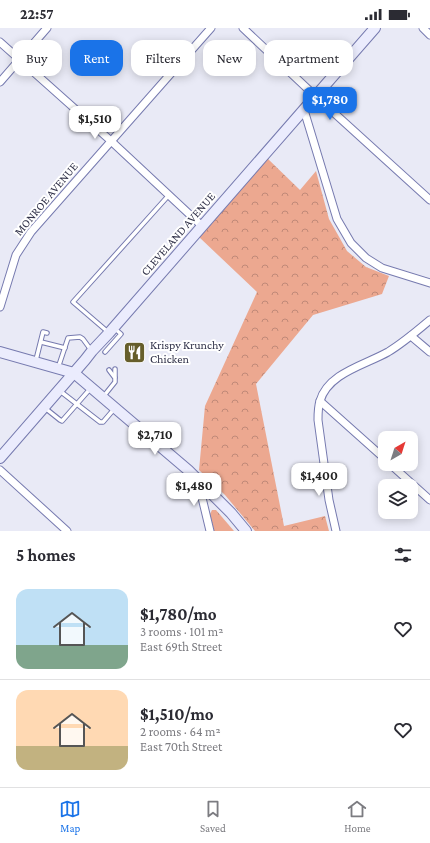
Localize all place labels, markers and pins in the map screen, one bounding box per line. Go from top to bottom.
pin: $1,780 [297,87,363,121]
pin: $1,510 [62,106,128,140]
place label: Krispy Krunchy Chicken [150,338,224,366]
restaurant icon: Krispy Krunchy Chicken [122,339,148,365]
pin: $2,710 [122,422,188,456]
pin: $1,400 [286,463,352,497]
pin: $1,480 [161,473,227,507]

